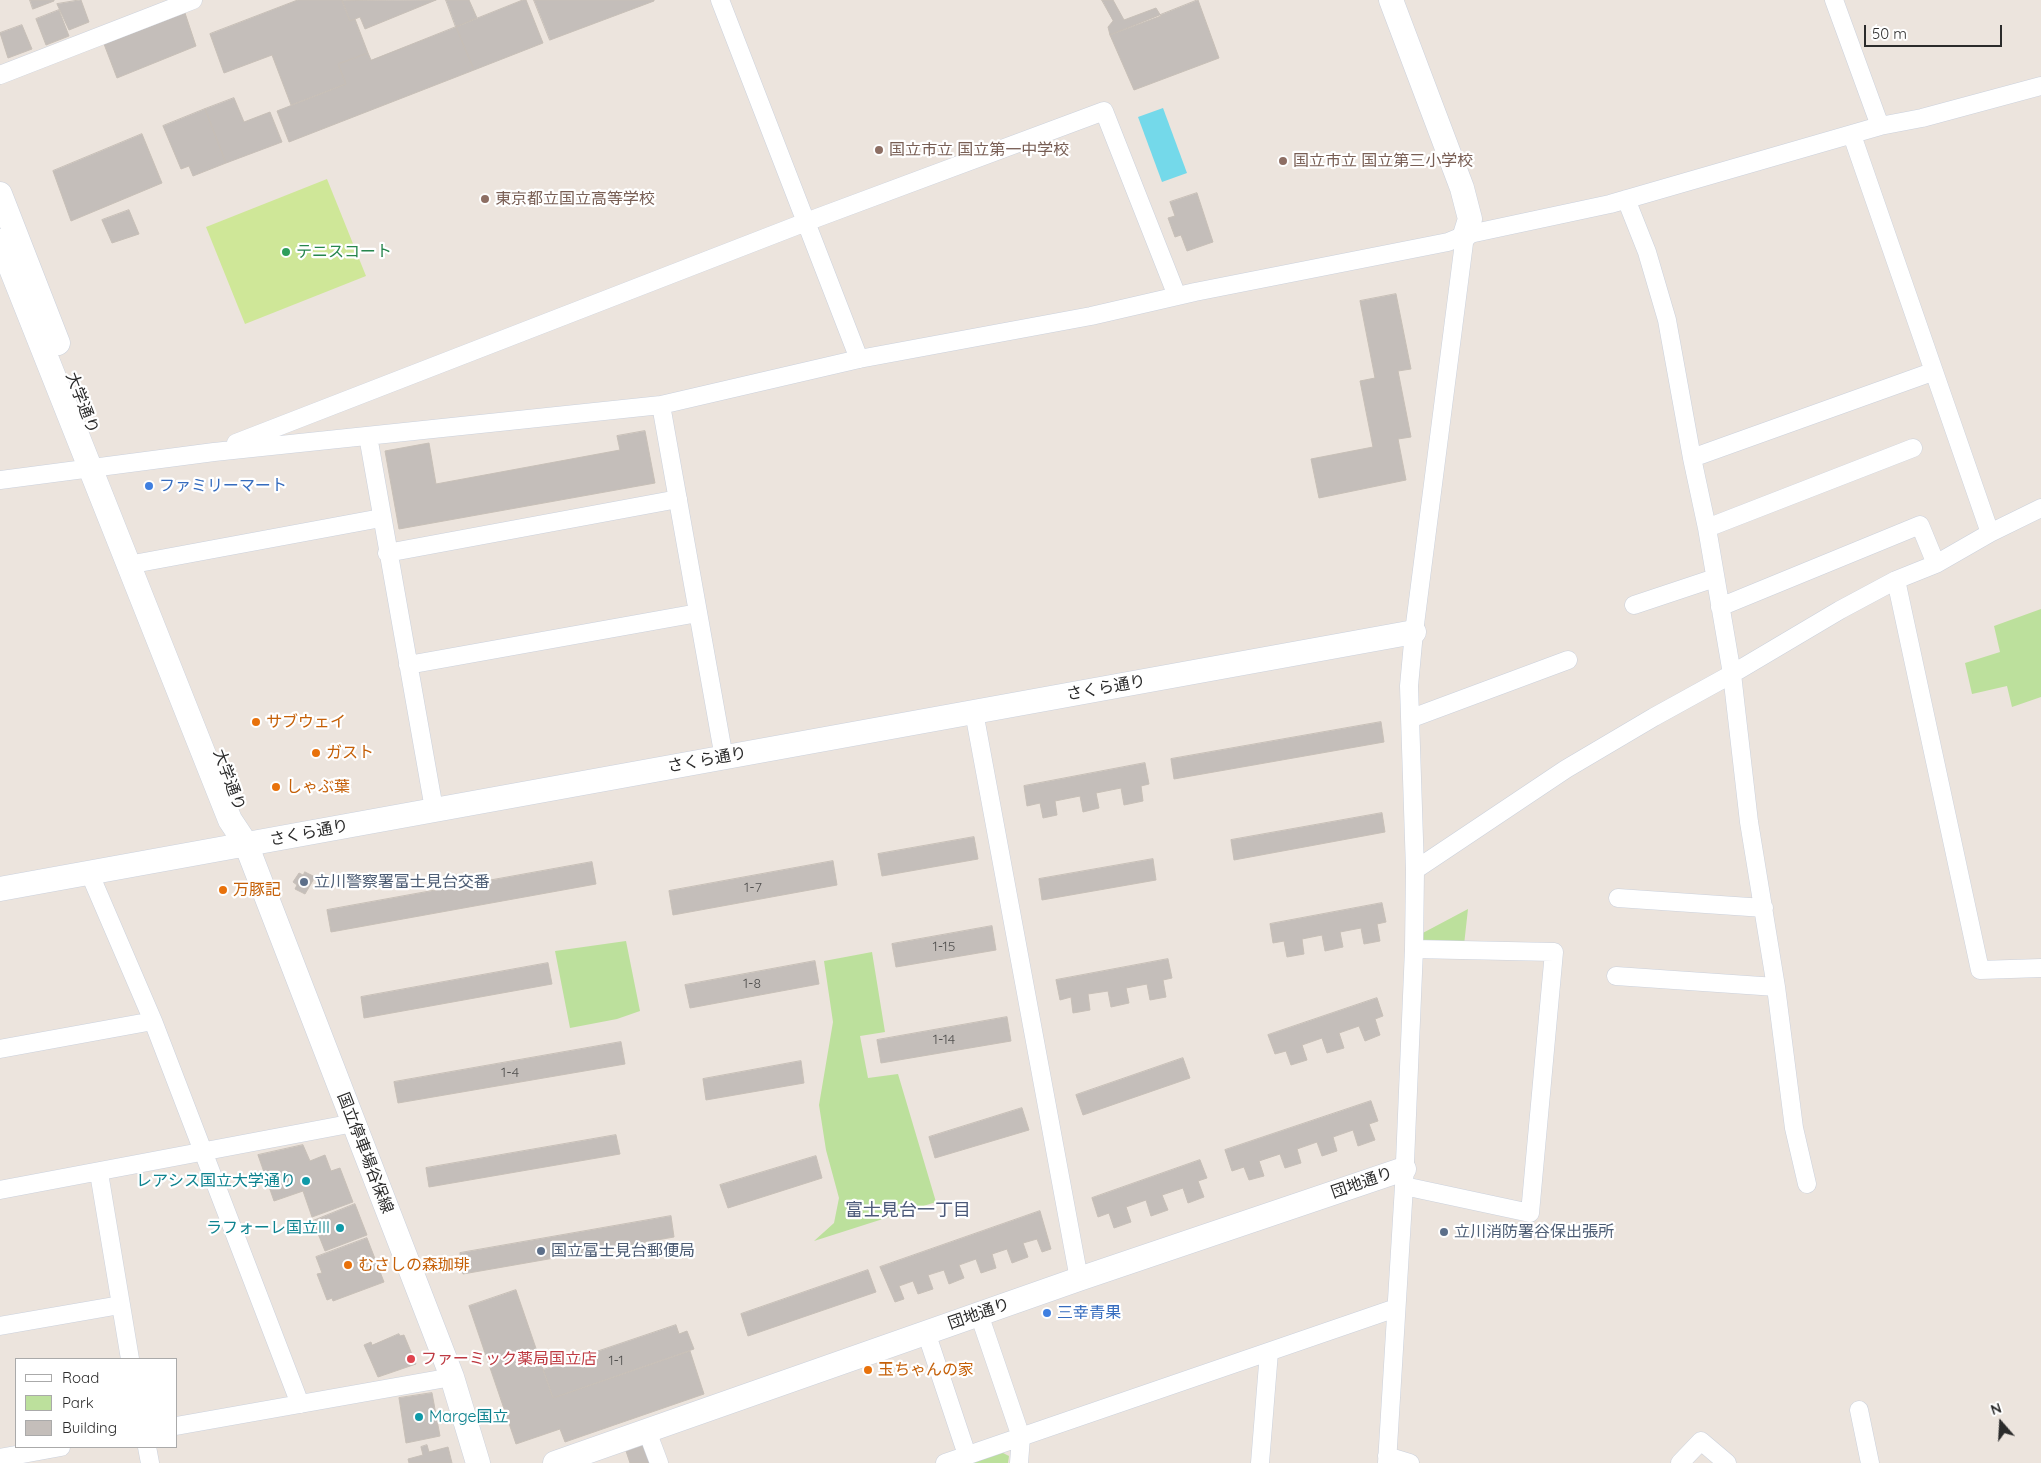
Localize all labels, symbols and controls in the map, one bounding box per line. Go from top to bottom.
scale bar [1866,15,2004,47]
text: 50 m [1872,24,1907,43]
place label: 国立市立 国立第一中学校 [889,140,1069,160]
marker: 国立市立 国立第一中学校 [873,144,885,156]
place label: 国立市立 国立第三小学校 [1293,151,1473,171]
marker: 国立市立 国立第三小学校 [1277,155,1289,167]
place label: 東京都立国立高等学校 [495,189,655,209]
marker: 東京都立国立高等学校 [479,193,491,205]
place label: テニスコート [296,242,392,262]
marker: テニスコート [280,246,292,258]
street label: 大学通り [62,370,102,436]
place label: ファミリーマート [159,476,287,496]
marker: ファミリーマート [143,480,155,492]
street label: さくら通り [1065,672,1147,704]
place label: サブウェイ [266,712,346,732]
marker: サブウェイ [250,716,262,728]
place label: ガスト [326,743,374,763]
street label: さくら通り [666,744,748,776]
street label: 大学通り [209,747,249,813]
marker: ガスト [310,747,322,759]
place label: しゃぶ葉 [286,777,350,797]
marker: しゃぶ葉 [270,781,282,793]
street label: さくら通り [268,816,350,850]
place label: 立川警察署富士見台交番 [314,872,490,892]
marker: 立川警察署富士見台交番 [298,876,310,888]
place label: 万豚記 [233,880,281,900]
house number: 1-7 [744,880,762,896]
marker: 万豚記 [217,884,229,896]
house number: 1-15 [933,939,955,955]
house number: 1-8 [743,976,761,992]
house number: 1-14 [933,1032,955,1048]
house number: 1-4 [501,1065,519,1081]
street label: 国立停車場谷保線 [333,1090,397,1216]
street label: 団地通り [1329,1164,1395,1202]
place label: レアシス国立大学通り [136,1171,296,1191]
marker: レアシス国立大学通り [300,1175,312,1187]
district label: 富士見台一丁目 [845,1200,971,1222]
place label: ラフォーレ国立III [206,1218,330,1238]
marker: ラフォーレ国立III [334,1222,346,1234]
place label: 立川消防署谷保出張所 [1454,1222,1614,1242]
marker: 立川消防署谷保出張所 [1438,1226,1450,1238]
place label: 国立富士見台郵便局 [551,1241,695,1261]
marker: 国立富士見台郵便局 [535,1245,547,1257]
place label: むさしの森珈琲 [358,1255,470,1275]
marker: むさしの森珈琲 [342,1259,354,1271]
street label: 団地通り [946,1295,1012,1333]
place label: 三幸青果 [1057,1303,1121,1323]
marker: 三幸青果 [1041,1307,1053,1319]
place label: ファーミック薬局国立店 [421,1349,597,1369]
marker: ファーミック薬局国立店 [405,1353,417,1365]
house number: 1-1 [608,1353,624,1369]
legend [15,1358,178,1448]
place label: 玉ちゃんの家 [878,1360,974,1380]
marker: 玉ちゃんの家 [862,1364,874,1376]
text: Road [62,1368,99,1387]
text: Park [62,1393,94,1412]
north arrow [1976,1398,2026,1448]
text: N [1988,1399,2004,1419]
place label: Marge国立 [429,1407,509,1427]
marker: Marge国立 [413,1411,425,1423]
text: Building [62,1418,117,1437]

